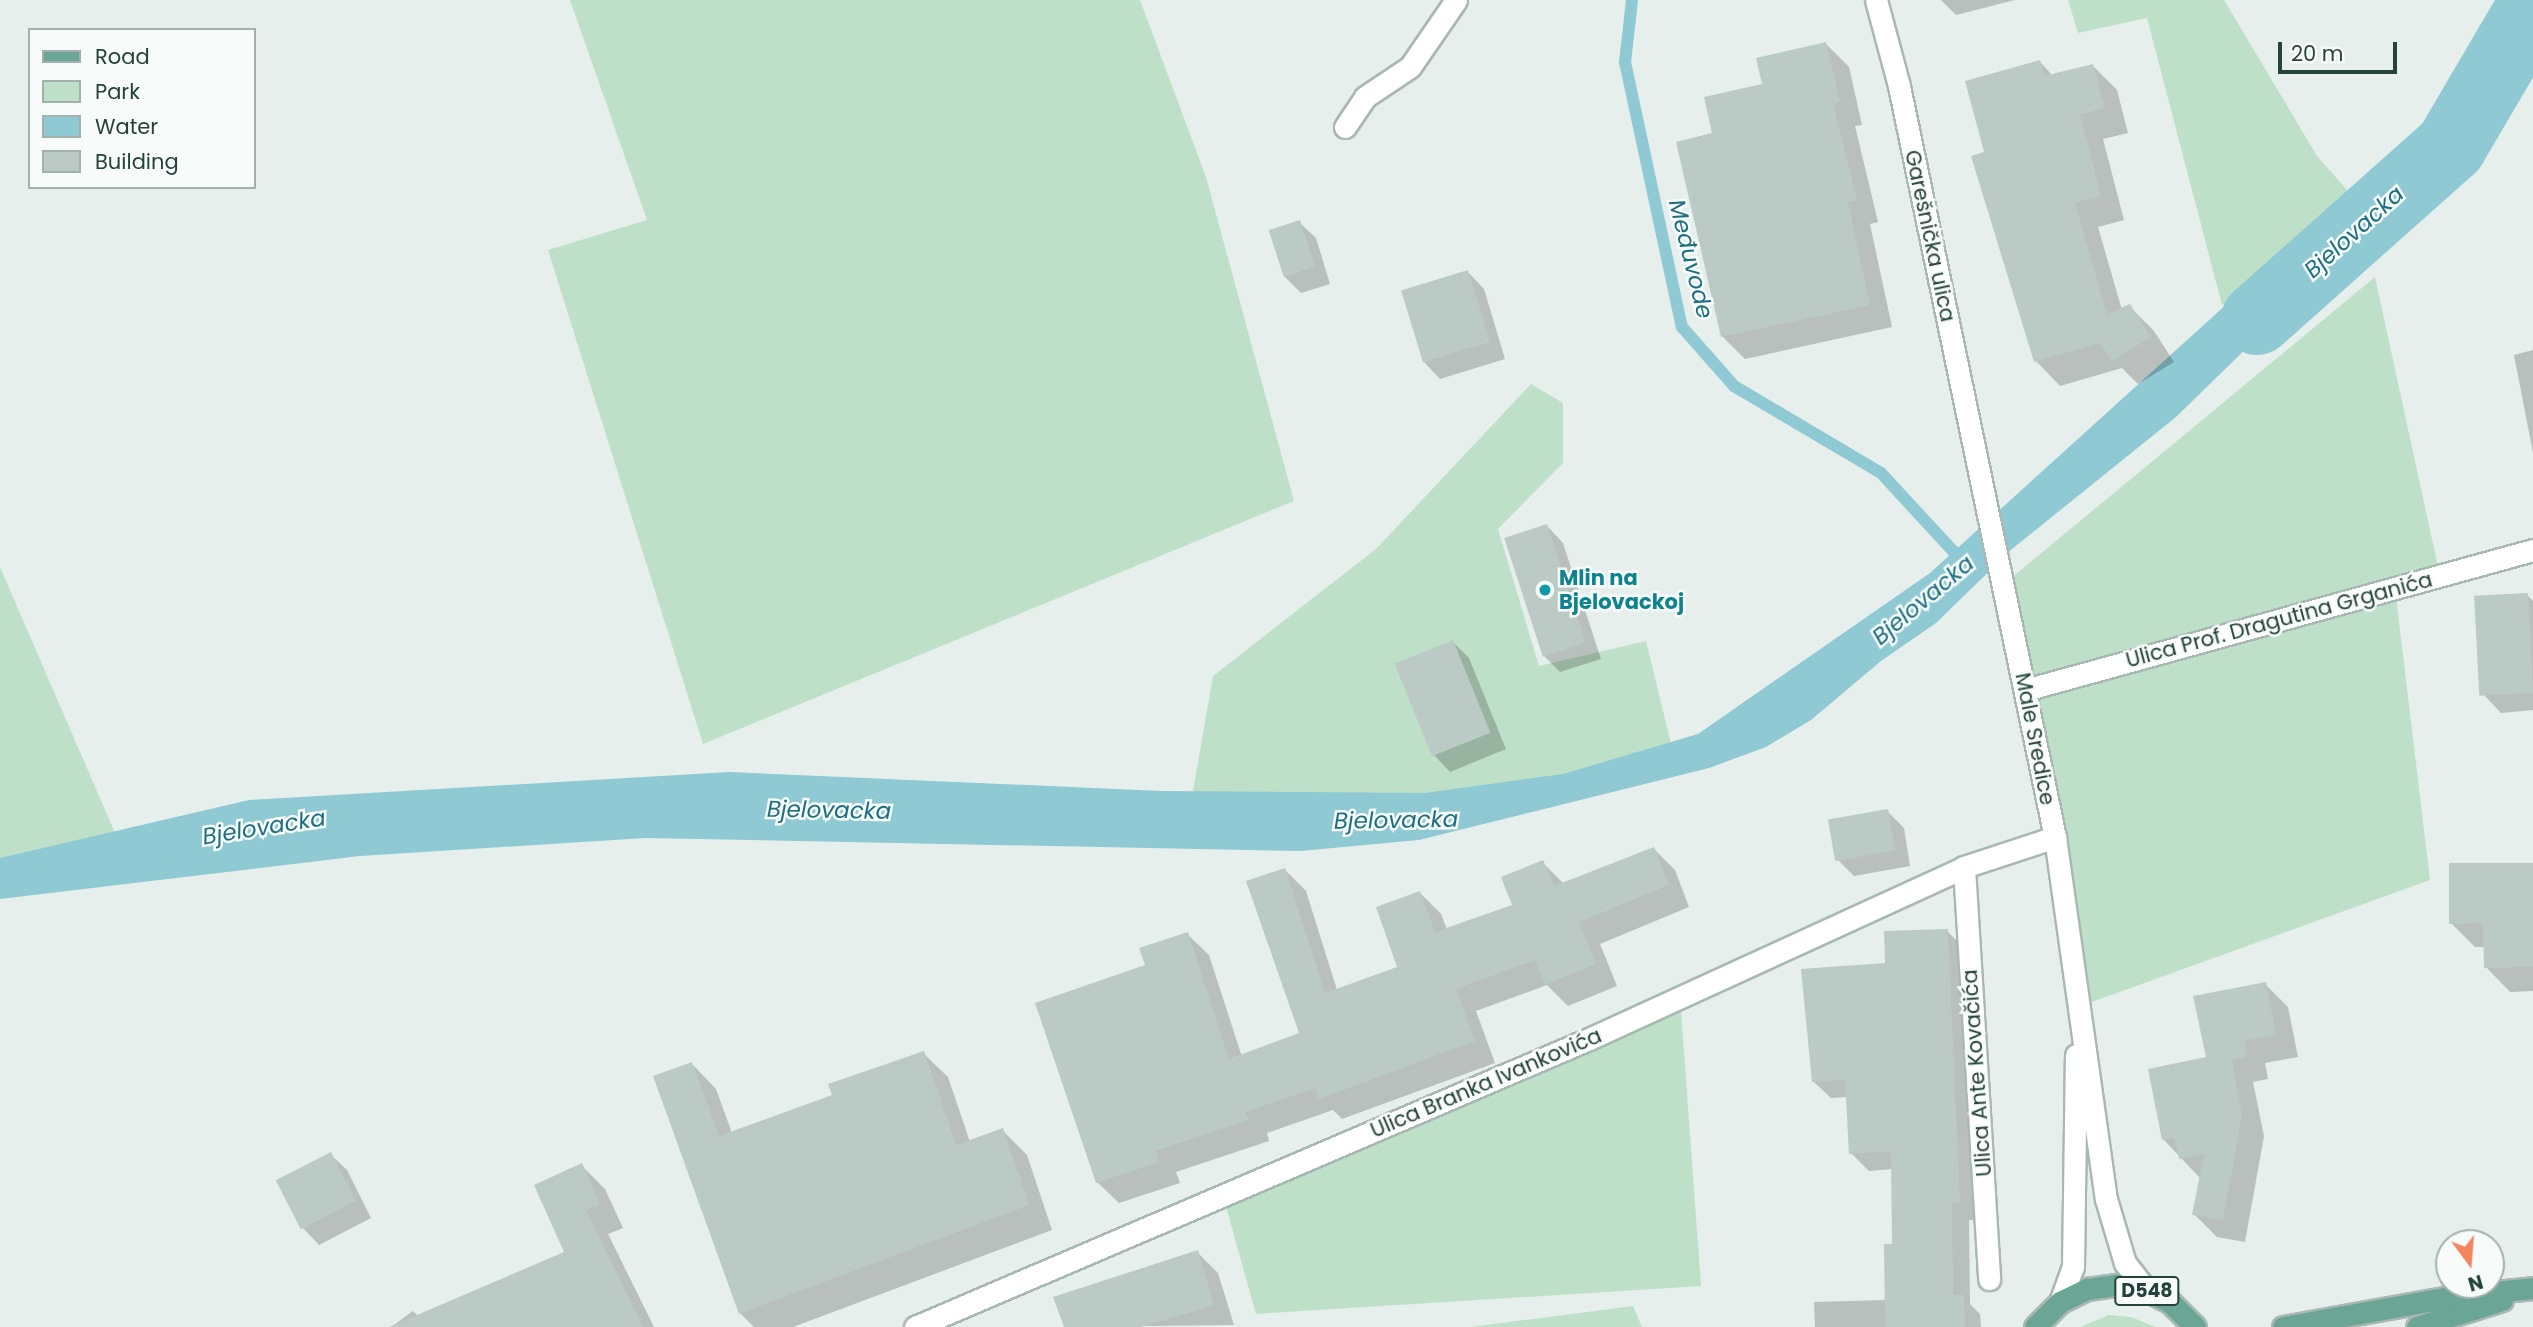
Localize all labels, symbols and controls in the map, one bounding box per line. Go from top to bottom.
legend [28,28,256,189]
scale bar [2281,28,2400,72]
text: 20 m [2291,39,2344,68]
text: Road [95,42,150,71]
text: Park [95,77,140,106]
text: Water [95,112,158,141]
text: Building [95,147,179,176]
street label: Garešnička ulica [1899,148,1961,324]
water label: Bjelovacka [2299,180,2409,284]
water label: Međuvode [1663,197,1719,321]
water label: Bjelovacka [1867,549,1979,651]
place label: Mlin na Bjelovackoj [1559,565,1684,615]
street label: Ulica Prof. Dragutina Grganića [2123,567,2435,673]
marker: Mlin na Bjelovackoj [1537,582,1553,598]
street label: Male Sredice [2010,671,2060,807]
water label: Bjelovacka [767,795,891,825]
water label: Bjelovacka [200,804,328,850]
water label: Bjelovacka [1334,805,1458,835]
street label: Ulica Ante Kovačića [1957,968,1997,1178]
street label: Ulica Branka Ivankovića [1367,1023,1605,1143]
north arrow [2435,1229,2505,1299]
text: N [2465,1268,2486,1298]
road number: D548 [2114,1275,2180,1306]

